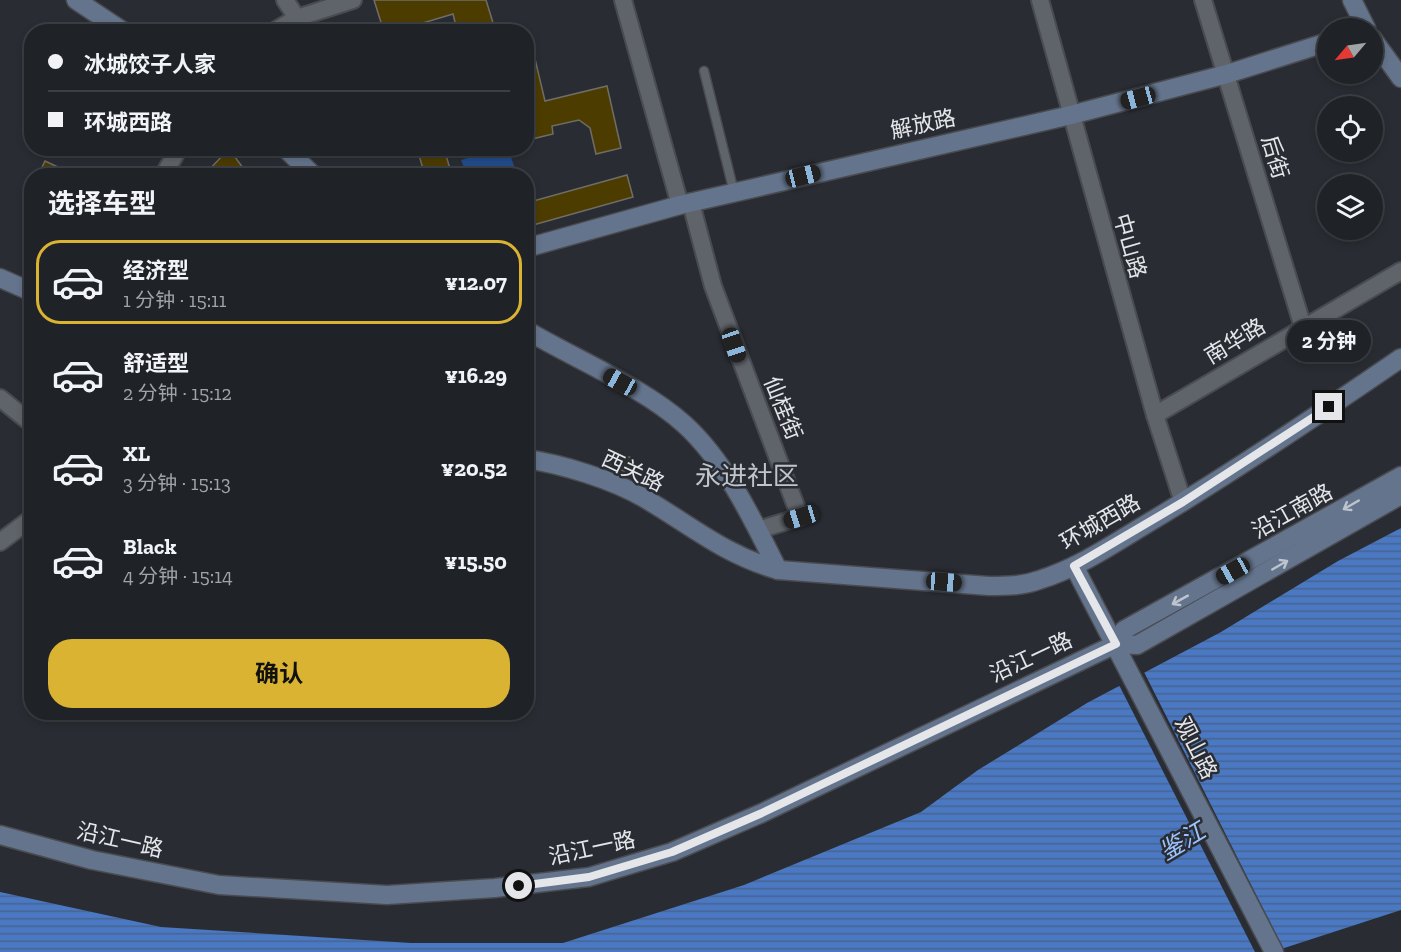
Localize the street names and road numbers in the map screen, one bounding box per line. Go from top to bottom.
street label: 解放路 [888,104,958,144]
street label: 后街 [1256,132,1294,182]
street label: 中山路 [1108,211,1152,281]
street label: 南华路 [1200,312,1270,370]
street label: 仙桂街 [758,372,808,444]
street label: 西关路 [597,445,669,497]
street label: 沿江南路 [1247,478,1337,544]
street label: 环城西路 [1055,488,1145,556]
street label: 沿江一路 [985,626,1077,688]
street label: 观山路 [1169,712,1223,784]
street label: 沿江一路 [74,817,166,863]
street label: 沿江一路 [546,826,638,870]

